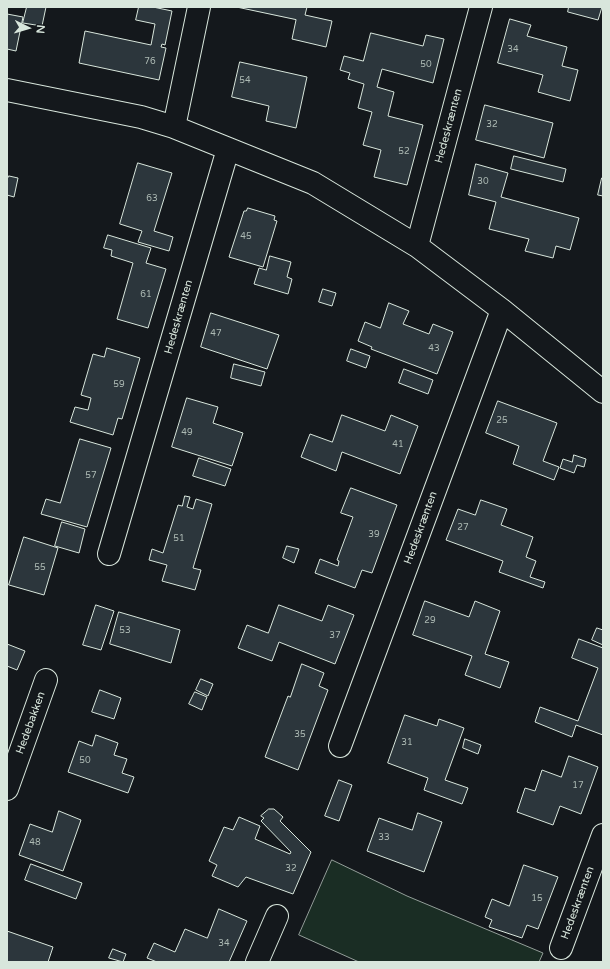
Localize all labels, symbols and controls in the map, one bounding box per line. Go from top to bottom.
north arrow [8,8,48,48]
text: N [34,24,47,34]
house number: 34 [507,45,519,55]
house number: 76 [144,57,156,67]
house number: 50 [420,60,432,70]
house number: 54 [239,76,251,86]
street label: Hedeskrænten [433,87,465,165]
house number: 32 [486,120,498,130]
house number: 52 [398,147,410,157]
house number: 30 [477,177,489,187]
house number: 63 [146,194,158,204]
house number: 45 [240,232,252,242]
street label: Hedeskrænten [162,278,196,356]
house number: 61 [140,290,152,300]
house number: 47 [210,329,222,339]
house number: 43 [428,344,440,354]
house number: 59 [113,380,125,390]
house number: 25 [496,416,508,426]
house number: 49 [181,428,193,438]
house number: 41 [392,440,404,450]
house number: 57 [85,471,97,481]
street label: Hedeskrænten [402,490,440,566]
house number: 27 [457,523,469,533]
house number: 39 [368,530,380,540]
house number: 51 [173,534,185,544]
house number: 55 [34,563,46,573]
house number: 29 [424,616,436,626]
house number: 53 [119,626,131,636]
house number: 37 [329,631,341,641]
street label: Hedebakken [14,690,48,756]
house number: 35 [294,730,306,740]
house number: 31 [401,738,413,748]
house number: 50 [79,756,91,766]
house number: 17 [572,781,584,791]
house number: 33 [378,833,390,843]
house number: 48 [29,838,41,848]
house number: 32 [285,864,297,874]
street label: Hedeskrænten [559,865,597,941]
house number: 15 [531,894,543,904]
house number: 34 [218,939,230,949]

